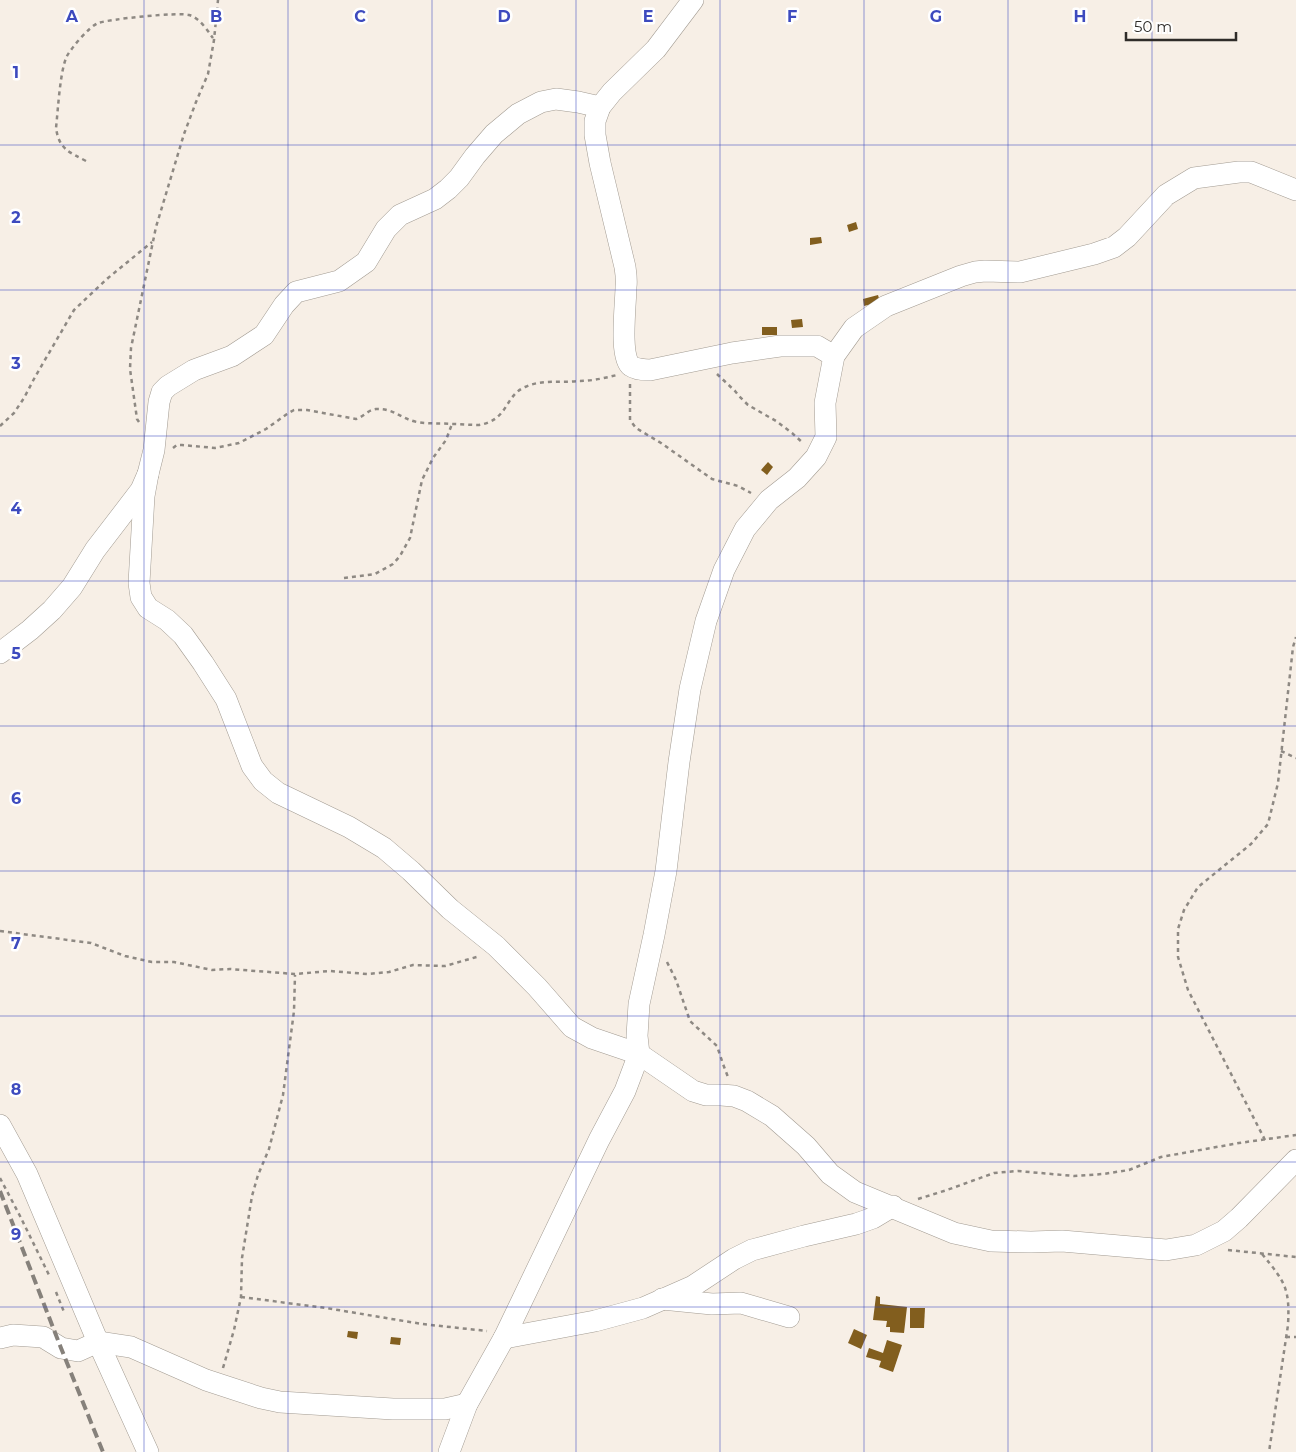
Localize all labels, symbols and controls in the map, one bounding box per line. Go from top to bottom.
text: A [65,7,79,26]
text: B [210,7,222,26]
text: C [354,7,366,26]
text: D [497,7,511,26]
text: E [643,7,653,26]
text: F [787,7,797,26]
text: G [930,7,942,26]
text: H [1074,7,1086,26]
scale bar [1126,10,1236,42]
text: 50 m [1134,17,1172,36]
text: 1 [13,63,19,82]
text: 2 [11,208,21,227]
text: 3 [10,354,21,373]
text: 4 [10,499,22,518]
text: 5 [11,644,21,663]
text: 6 [11,789,21,808]
text: 7 [11,934,21,953]
text: 8 [11,1080,21,1099]
text: 9 [11,1225,21,1244]

